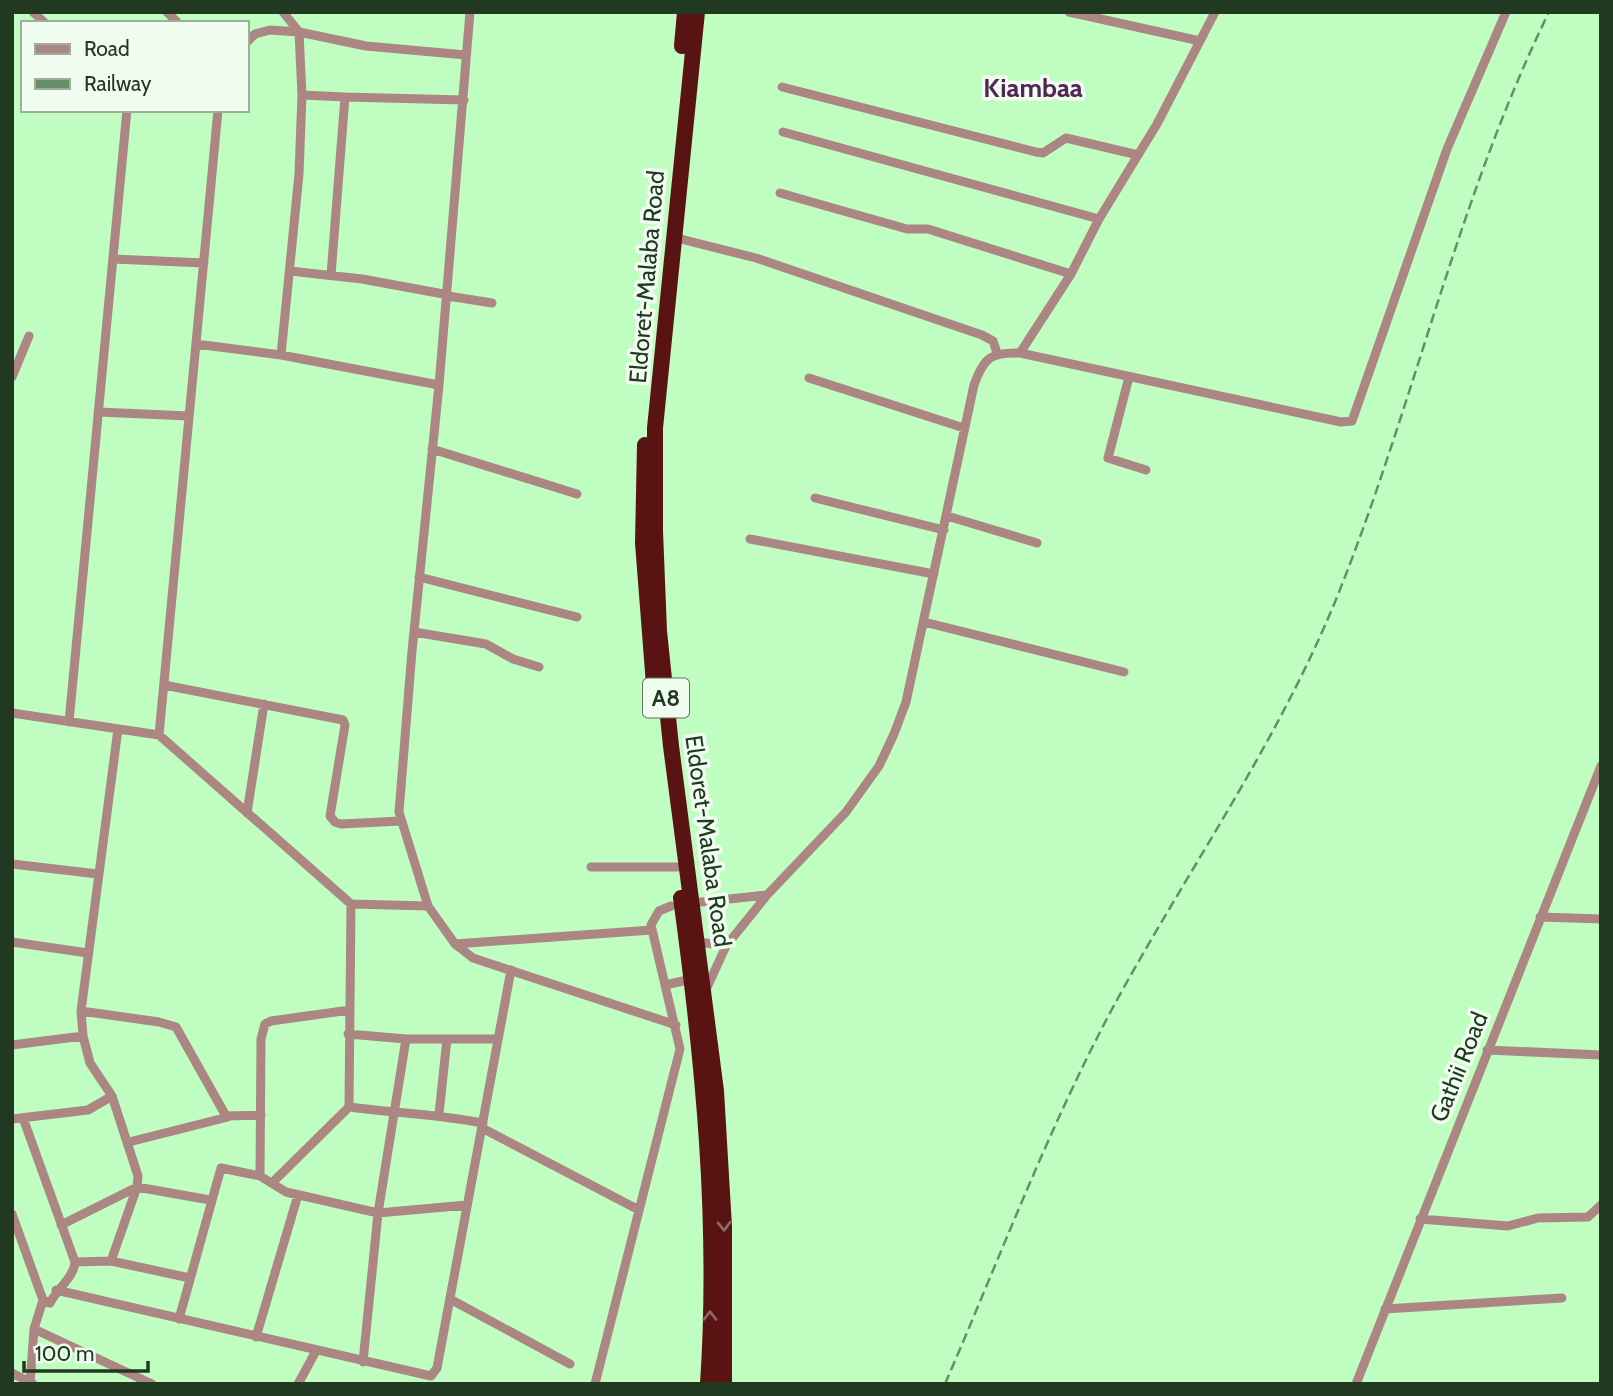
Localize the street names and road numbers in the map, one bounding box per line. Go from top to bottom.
street label: Eldoret-Malaba Road [623,169,670,385]
road number: A8 [643,678,689,718]
street label: Eldoret-Malaba Road [679,733,738,949]
street label: Gathii Road [1423,1008,1494,1126]

